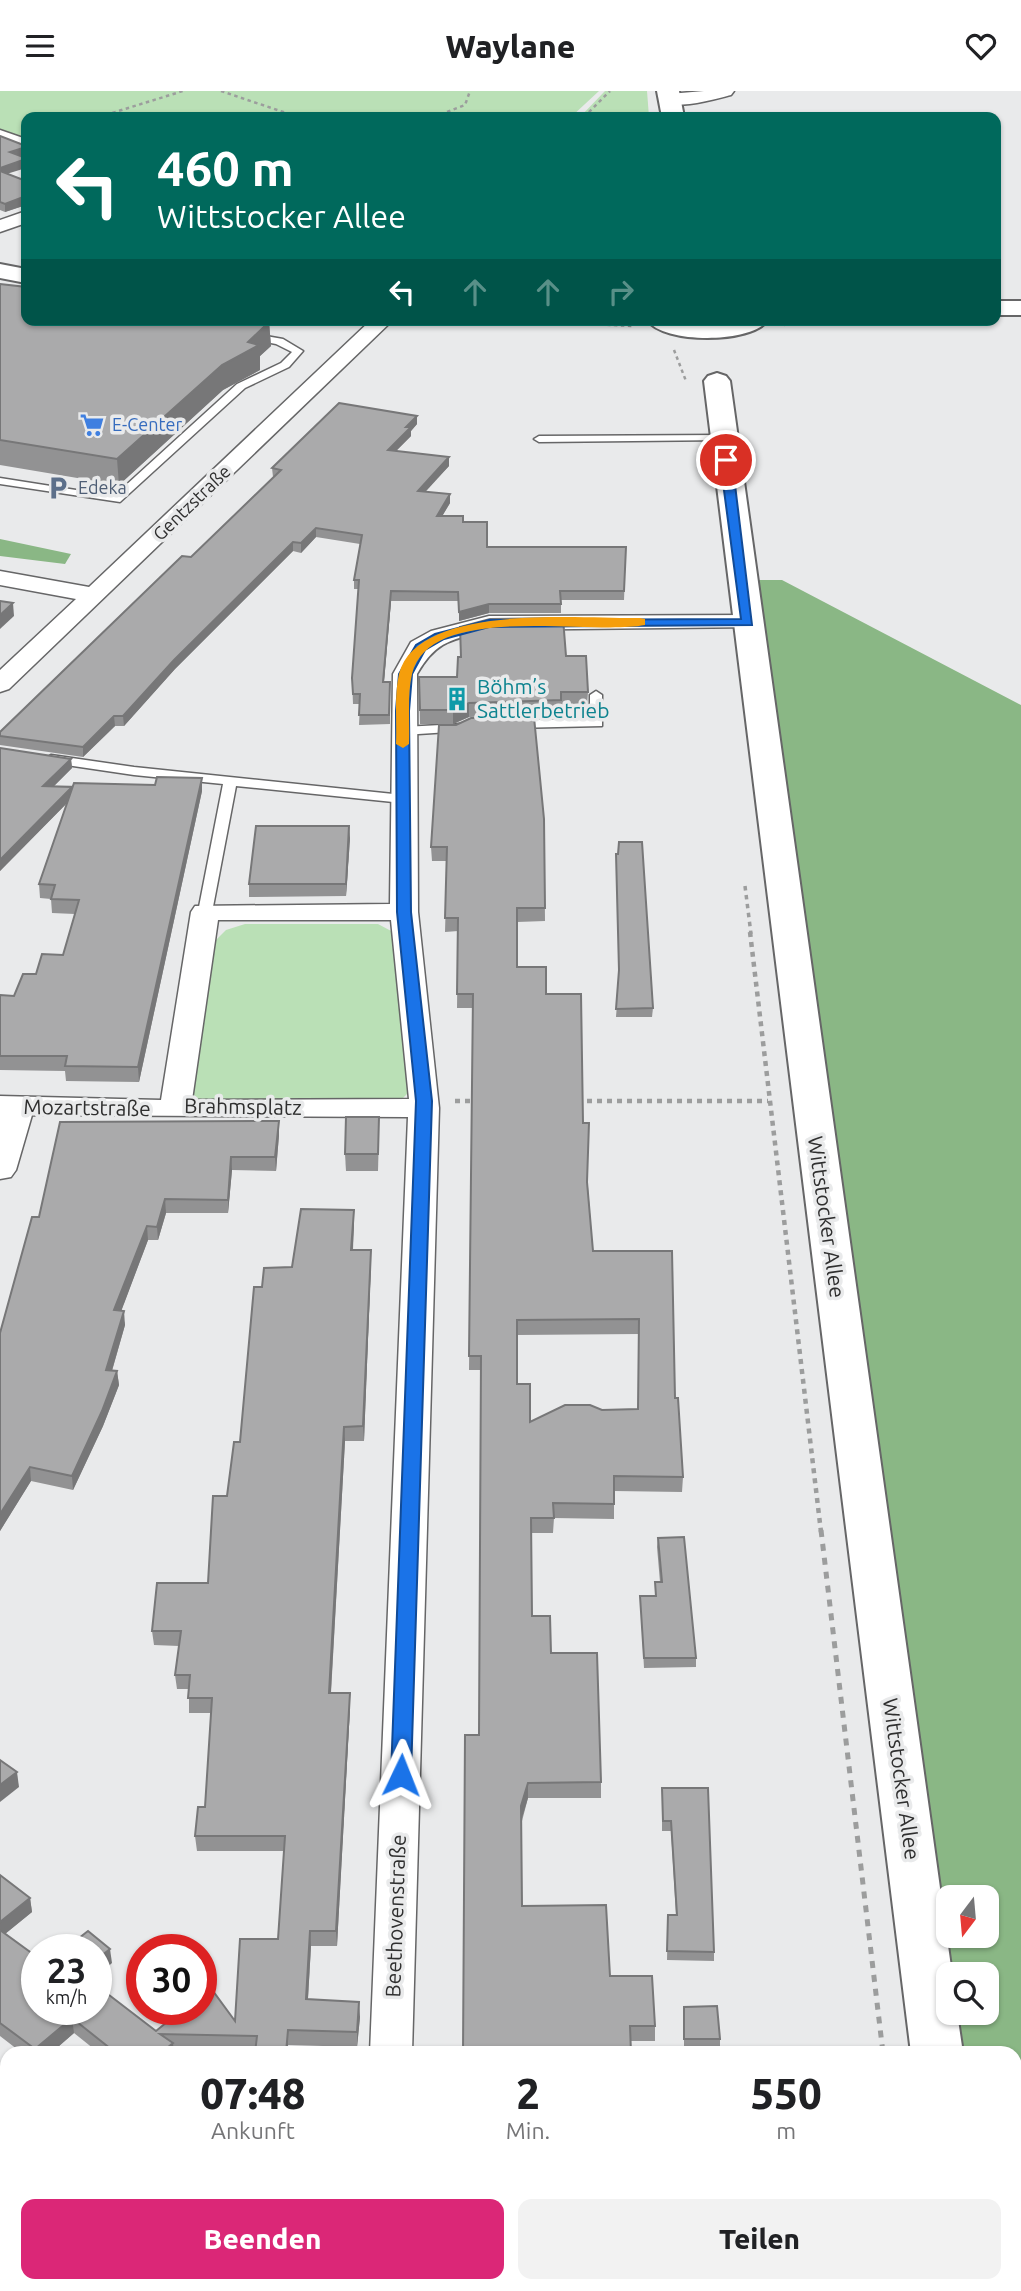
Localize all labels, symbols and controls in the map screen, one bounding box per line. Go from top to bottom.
icon: menu [21,27,59,65]
icon: heart [962,27,1000,65]
text: Waylane [445,28,576,64]
icon: left [42,140,133,231]
text: 460 m [157,140,294,195]
text: Wittstocker Allee [157,198,406,234]
icon: left [383,273,421,311]
icon: ahead [456,273,494,311]
icon: ahead [529,273,567,311]
icon: right [602,273,640,311]
supermarket icon: E-Center [78,411,106,439]
place label: E-Center [112,414,183,434]
pin [696,430,756,490]
icon: arrive [707,441,745,479]
street label: Gentzstraße [149,461,234,544]
parking icon: Edeka [44,474,72,502]
place label: Edeka [78,477,127,497]
place label: Böhm’s Sattlerbetrieb [477,674,609,722]
building icon: Böhm’s Sattlerbetrieb [443,685,471,713]
street label: Brahmsplatz [184,1093,302,1119]
street label: Mozartstraße [23,1094,151,1120]
street label: Wittstocker Allee [804,1134,850,1299]
street label: Wittstocker Allee [879,1696,925,1861]
position arrow [364,1738,438,1812]
street label: Beethovenstraße [380,1834,410,1998]
north arrow [936,1885,999,1948]
map controls [936,1885,999,2025]
speed limit sign: 30 [126,1934,217,2025]
text: 23 [47,1950,86,1990]
button: search [936,1962,999,2025]
text: km/h [46,1987,87,2007]
text: 07:48 [200,2070,305,2117]
text: 2 [516,2070,540,2117]
text: 550 [751,2070,822,2117]
text: Ankunft [211,2118,295,2143]
text: Min. [506,2118,550,2143]
text: m [776,2118,796,2143]
button: Beenden [21,2199,504,2279]
button: Teilen [518,2199,1001,2279]

